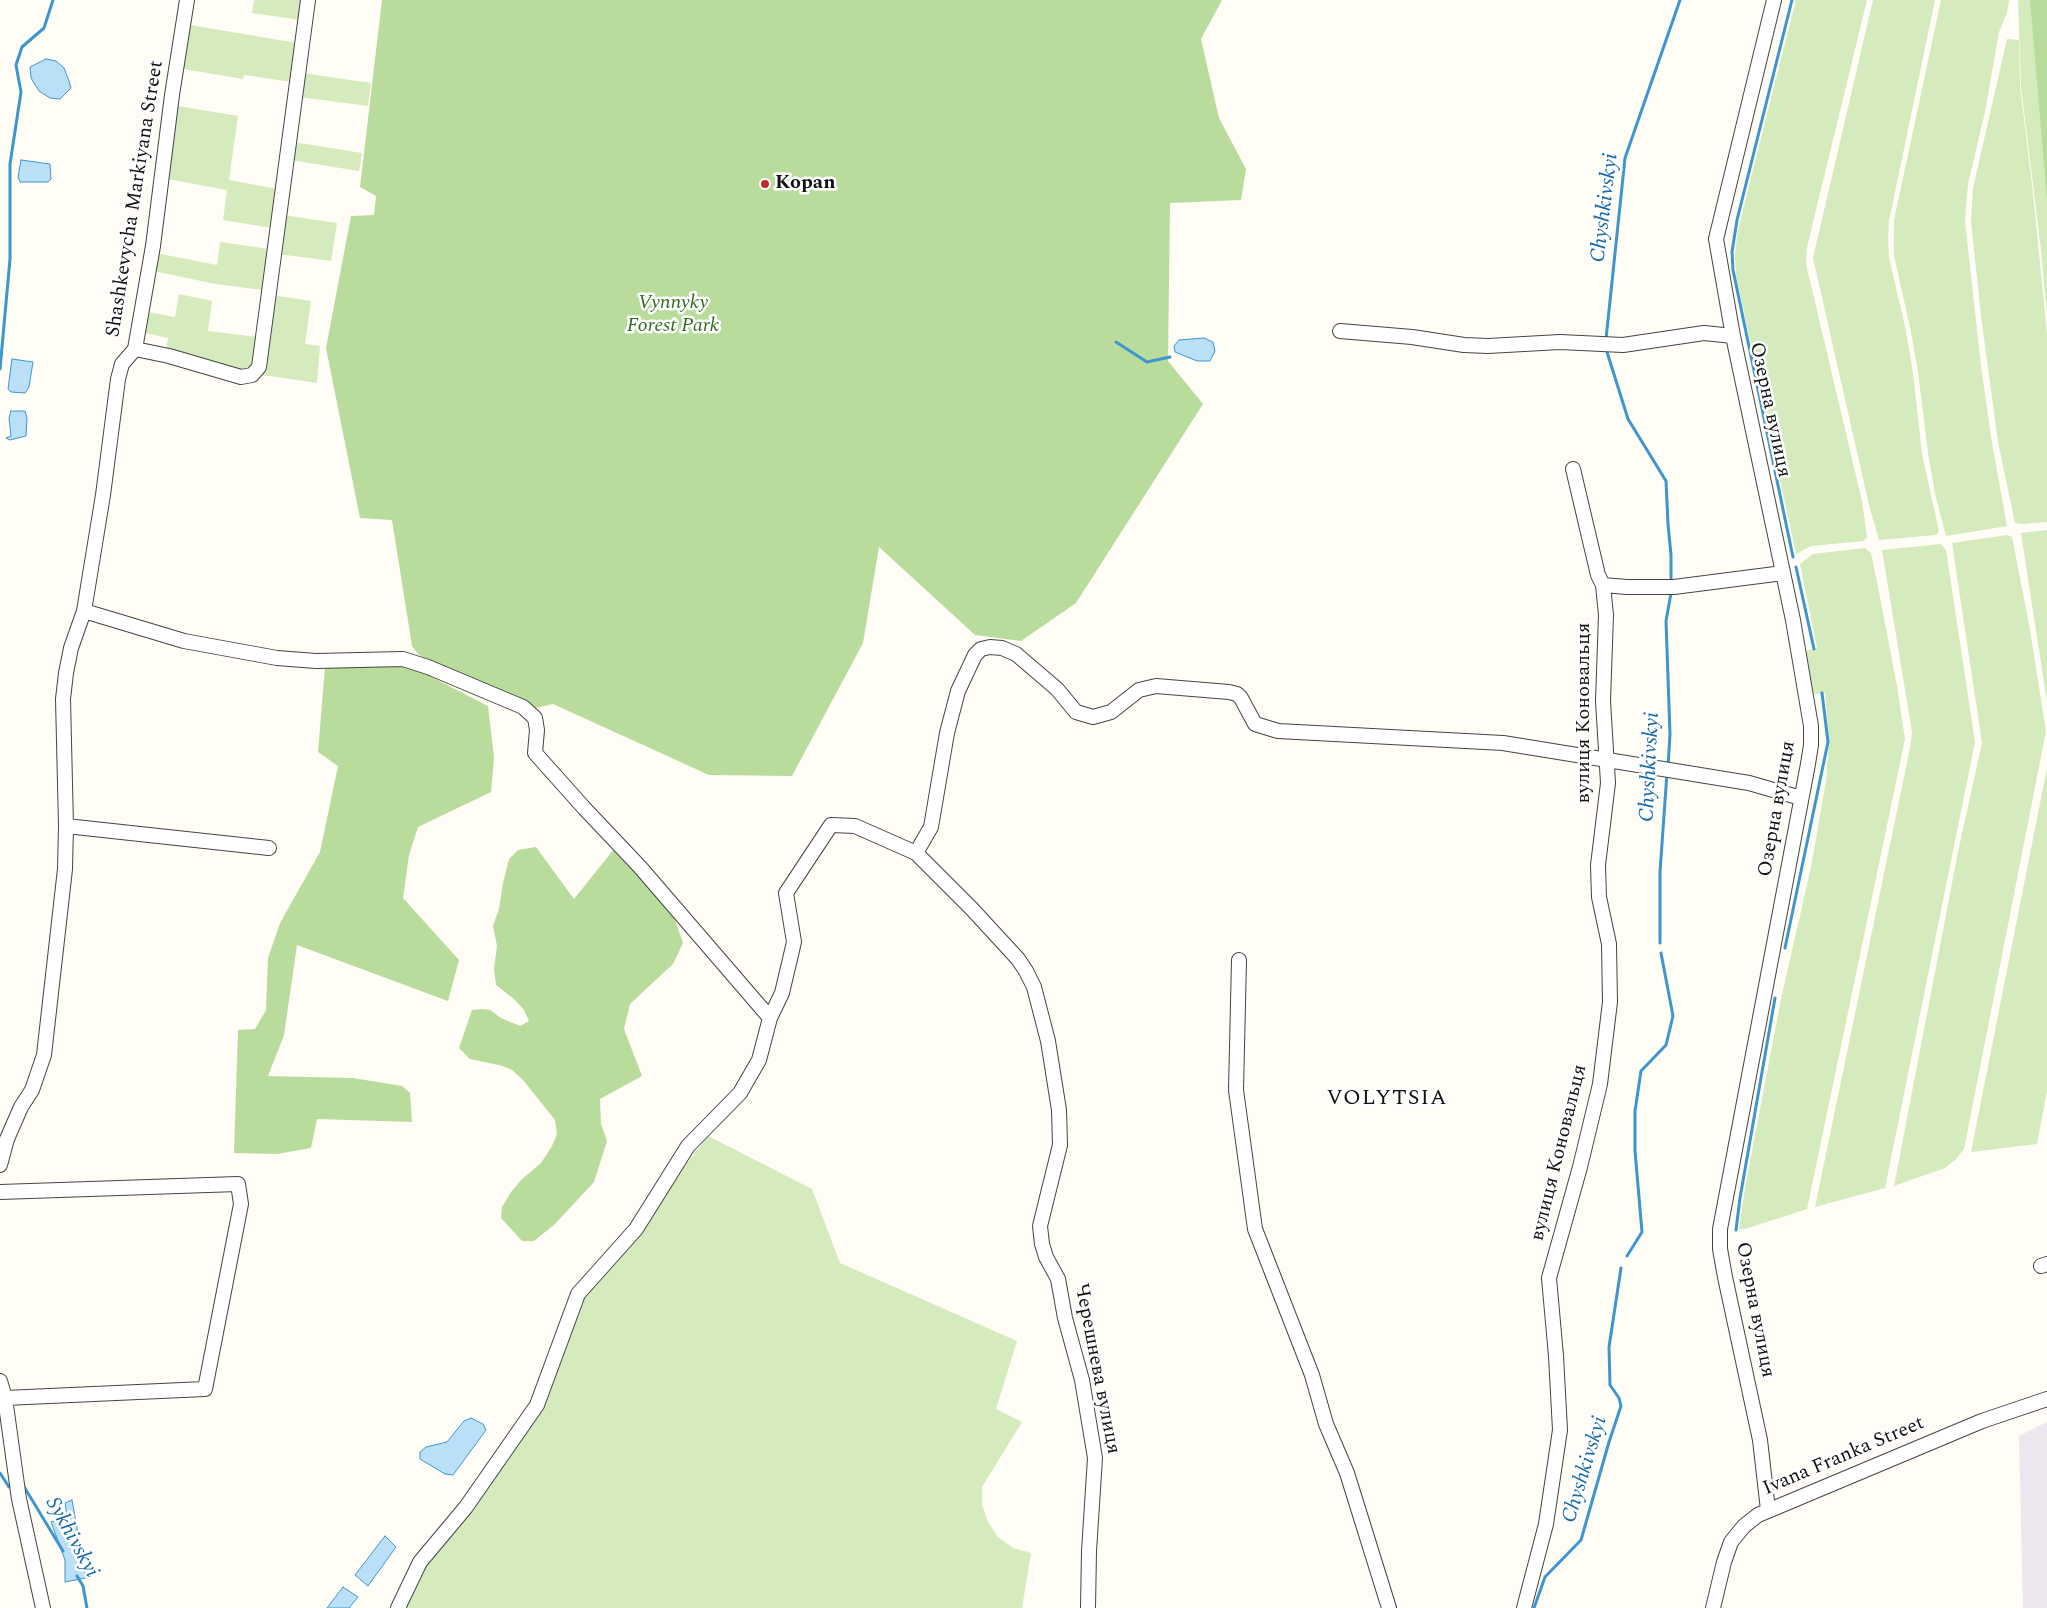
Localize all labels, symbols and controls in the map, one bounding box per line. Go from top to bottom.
street label: Shashkevycha Markiyana Street [102,59,170,339]
water label: Chyshkivskyi [1587,152,1625,264]
place label: Kopan [775,172,835,196]
marker: Kopan [759,178,771,190]
park label: Vynnyky Forest Park [627,292,719,339]
street label: Озерна вулиця [1743,340,1795,480]
street label: вулиця Коновальця [1573,623,1597,803]
water label: Chyshkivskyi [1636,711,1666,823]
street label: Озерна вулиця [1754,739,1802,879]
street label: вулиця Коновальця [1526,1062,1594,1244]
district label: VOLYTSIA [1325,1087,1449,1113]
street label: Озерна вулиця [1729,1240,1779,1380]
street label: Черешнева вулиця [1068,1282,1124,1456]
street label: Ivana Franka Street [1760,1412,1928,1502]
water label: Chyshkivskyi [1558,1414,1614,1526]
water label: Sykhivskyi [39,1493,103,1583]

